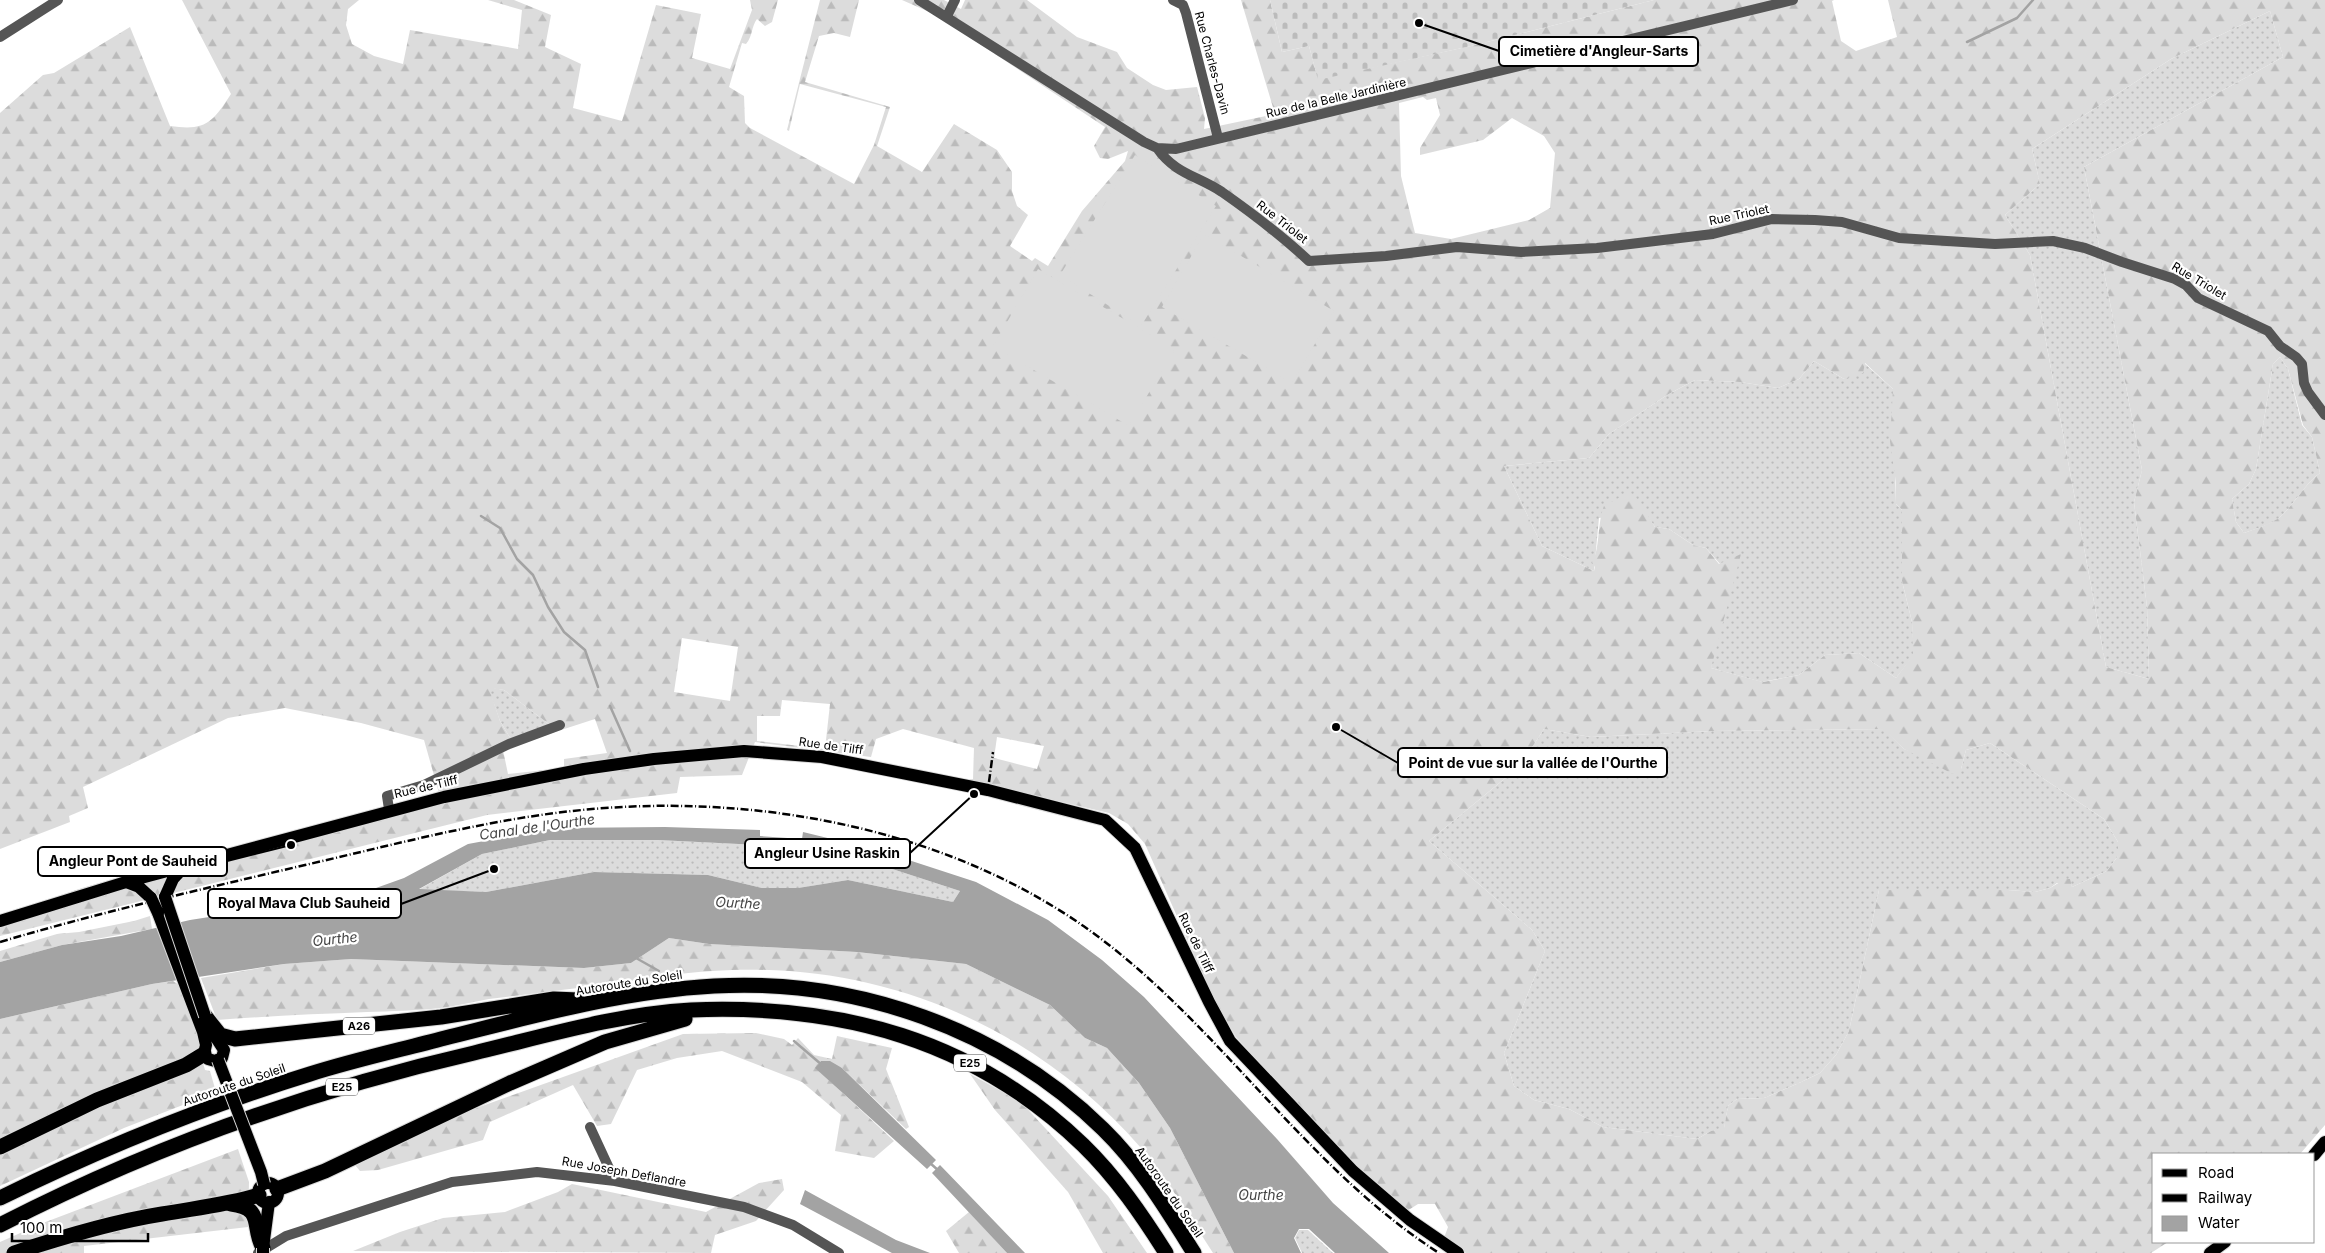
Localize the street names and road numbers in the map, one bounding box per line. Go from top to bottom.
street label: Rue Charles-Davin [1191,10,1233,116]
street label: Rue de la Belle Jardinière [1264,74,1407,121]
street label: Rue Triolet [1254,197,1311,246]
street label: Rue Triolet [1708,201,1770,228]
street label: Rue Triolet [2169,258,2229,303]
street label: Rue de Tilff [798,734,865,758]
street label: Rue de Tilff [393,772,460,801]
street label: Rue de Tilff [1175,910,1218,976]
street label: Autoroute du Soleil [575,967,683,998]
road number: A26 [343,1018,375,1034]
road number: E25 [954,1054,986,1072]
street label: Autoroute du Soleil [181,1060,287,1109]
road number: E25 [326,1078,358,1096]
street label: Autoroute du Soleil [1132,1143,1206,1240]
street label: Rue Joseph Deflandre [561,1153,687,1190]

